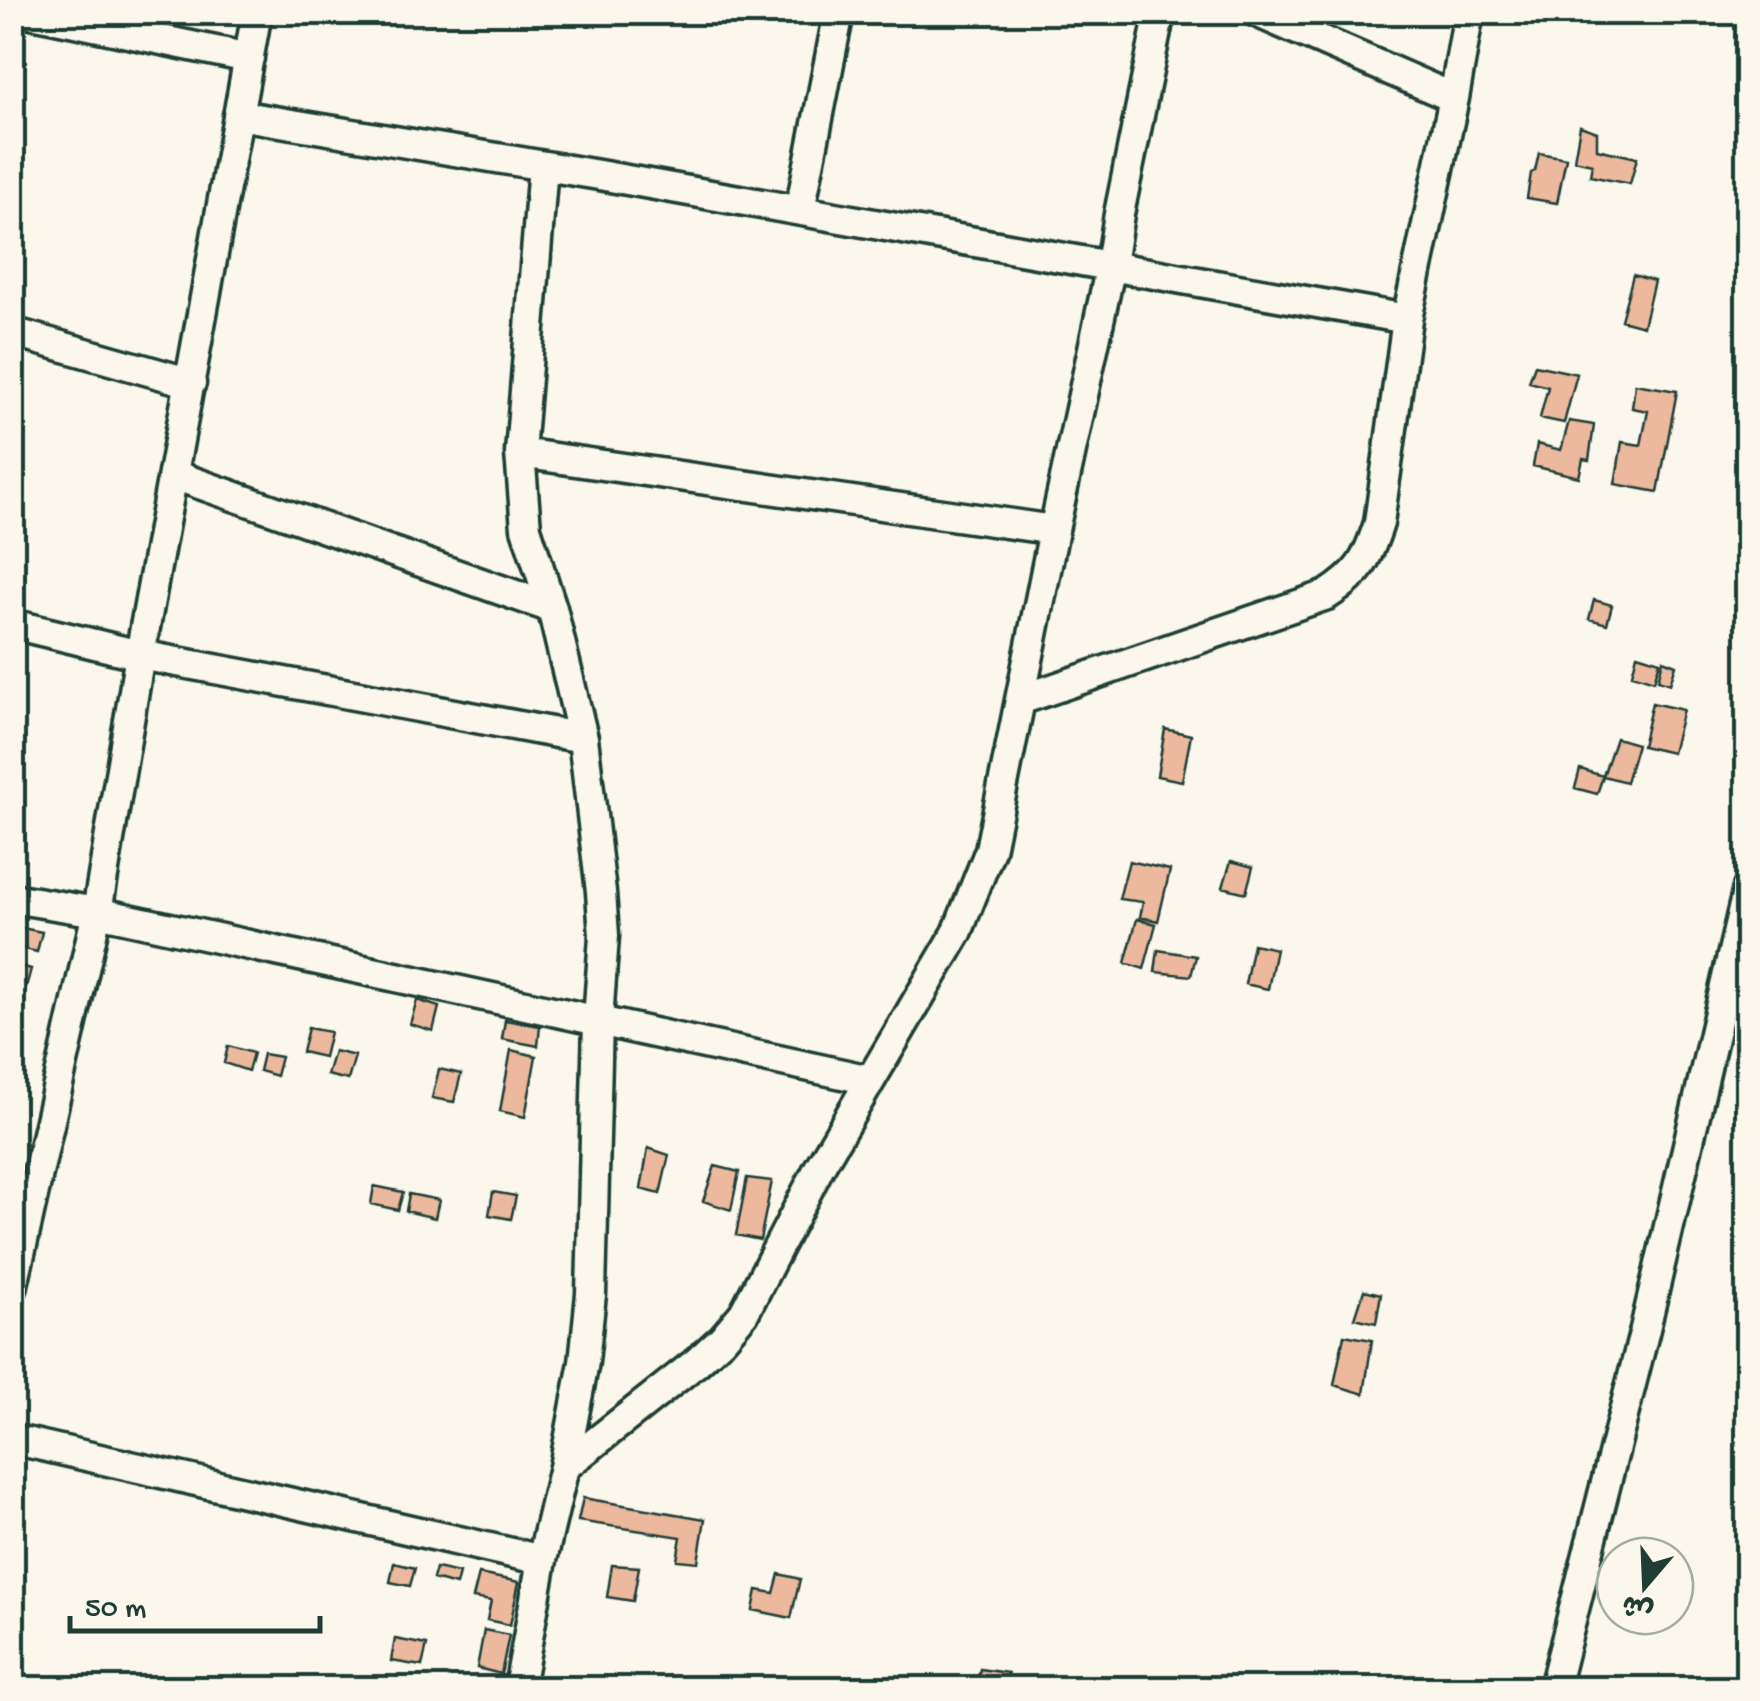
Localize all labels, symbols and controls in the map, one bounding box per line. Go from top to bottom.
north arrow [1595,1536,1695,1636]
scale bar [70,1571,320,1633]
text: ش [1618,1585,1658,1626]
text: 50 m [85,1593,146,1628]

